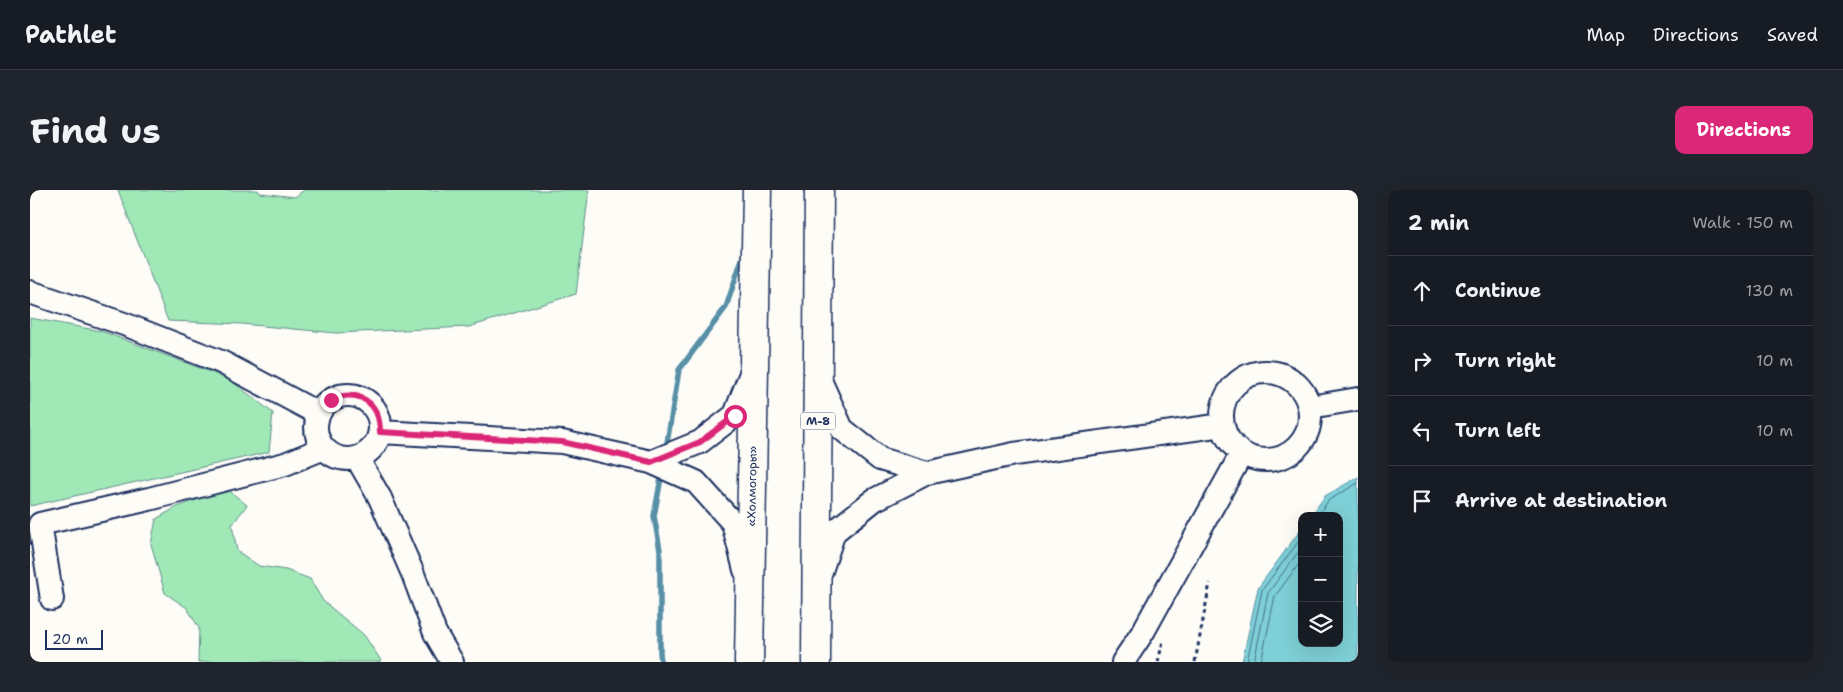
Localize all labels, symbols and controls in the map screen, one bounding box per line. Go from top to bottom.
text: Pathlet [25,19,116,51]
text: Map [1587,23,1625,47]
text: Directions [1653,23,1739,47]
text: Saved [1767,23,1818,47]
button: Directions [1675,106,1813,154]
text: Find us [30,107,161,154]
text: 2 min [1408,209,1469,237]
text: Walk · 150 m [1692,212,1793,233]
icon: ahead [1408,277,1436,305]
text: Continue [1455,278,1541,303]
text: 130 m [1746,280,1793,301]
icon: right [1408,347,1436,375]
text: Turn right [1455,348,1556,373]
text: 10 m [1756,350,1793,371]
route end [320,389,343,412]
route start [724,405,747,428]
road number: М-8 [800,412,836,430]
icon: left [1408,417,1436,445]
text: Turn left [1455,418,1541,443]
text: 10 m [1756,420,1793,441]
street label: «Холмогоры» [743,445,761,526]
icon: arrive [1408,487,1436,515]
text: Arrive at destination [1455,488,1667,513]
map controls [1298,512,1343,647]
button: + [1298,512,1343,557]
button: − [1298,557,1343,602]
button: layers [1298,602,1343,647]
scale bar [45,627,102,650]
text: 20 m [52,630,88,648]

